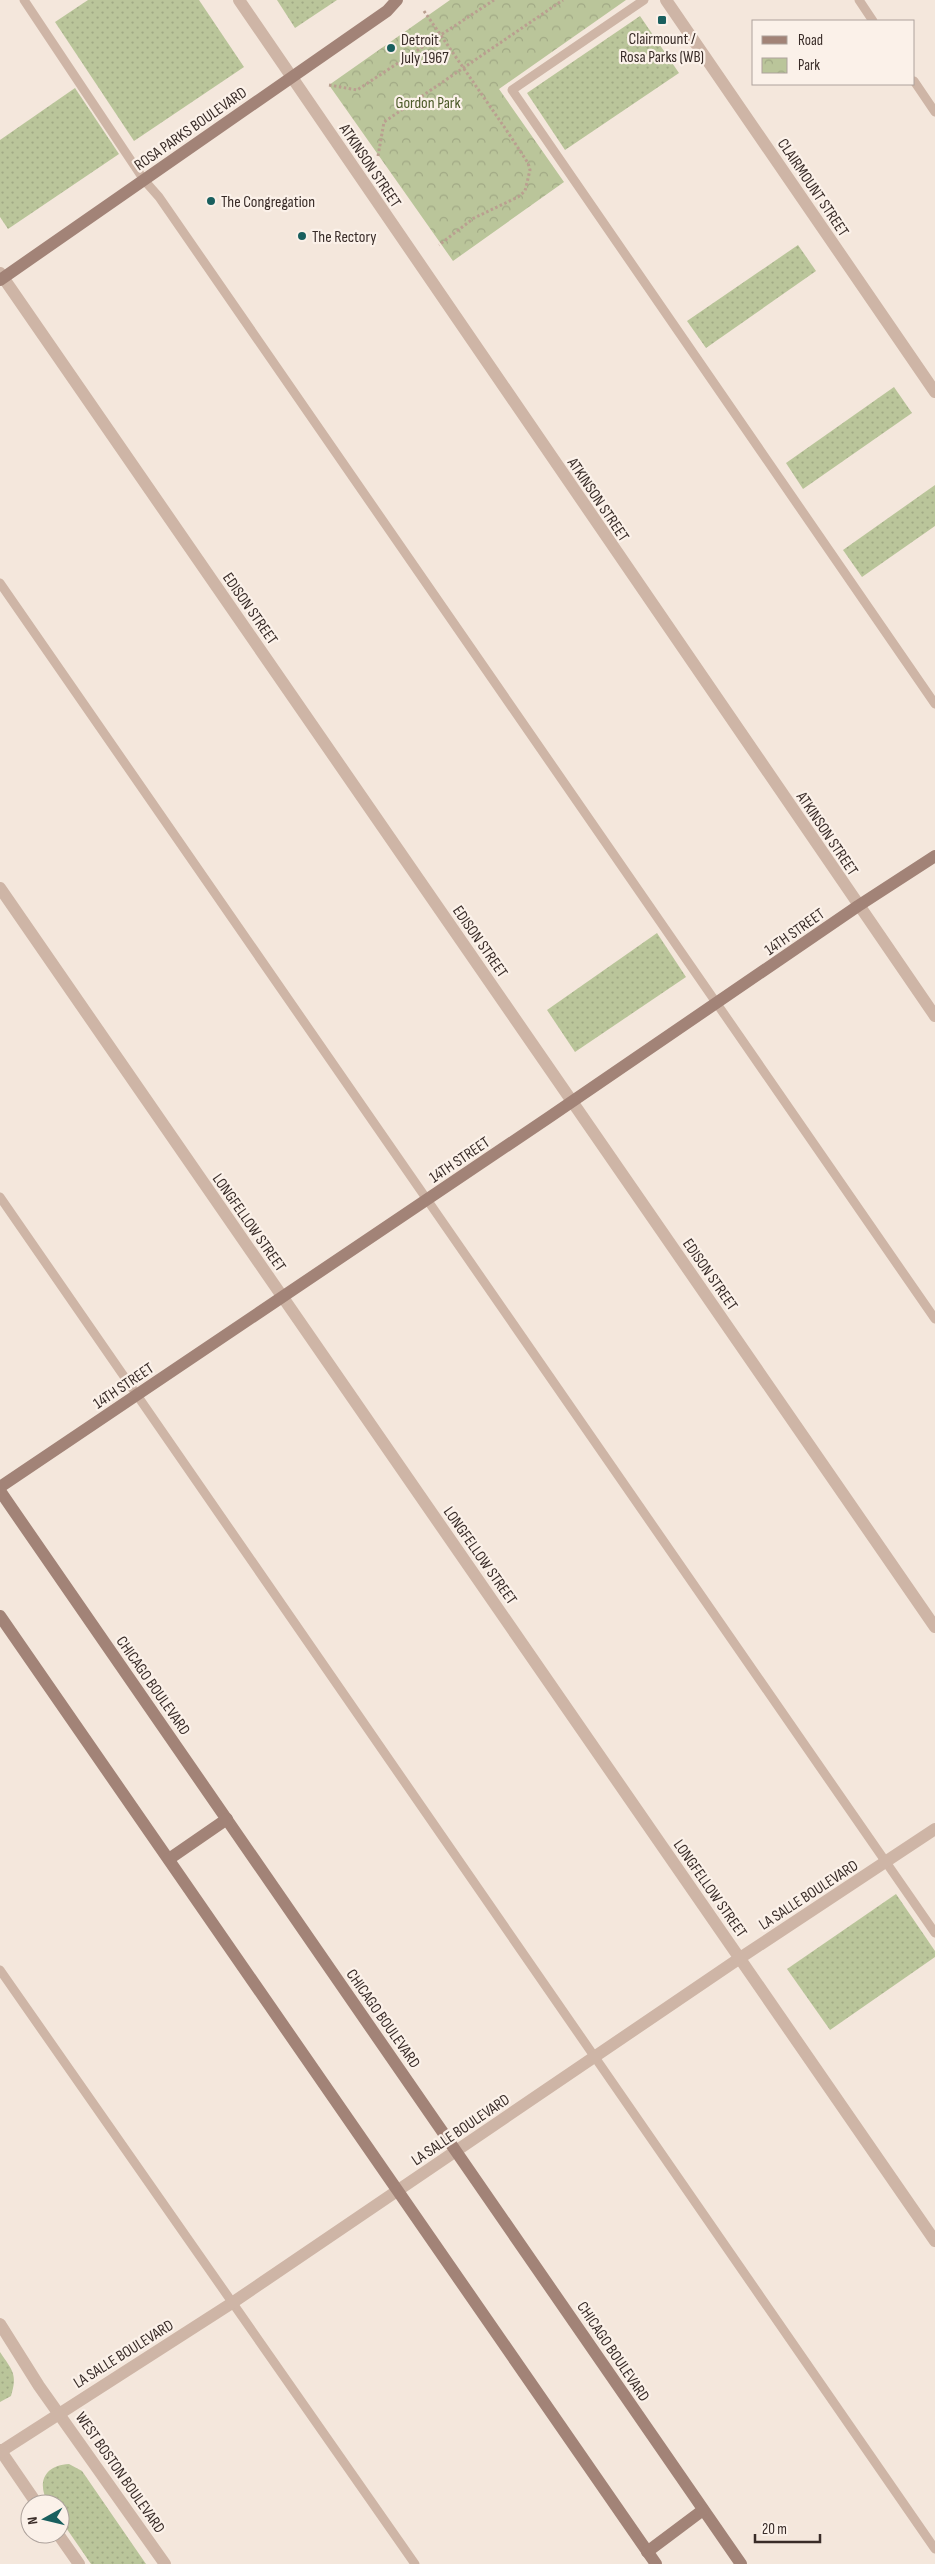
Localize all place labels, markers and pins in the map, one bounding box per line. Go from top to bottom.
marker: Clairmount / Rosa Parks (WB) [656,14,668,26]
place label: Clairmount / Rosa Parks (WB) [620,30,704,67]
place label: Detroit July 1967 [400,31,449,68]
marker: Detroit July 1967 [385,42,397,54]
place label: The Congregation [221,193,315,212]
marker: The Congregation [205,195,217,207]
place label: The Rectory [312,228,376,247]
marker: The Rectory [296,230,308,242]

